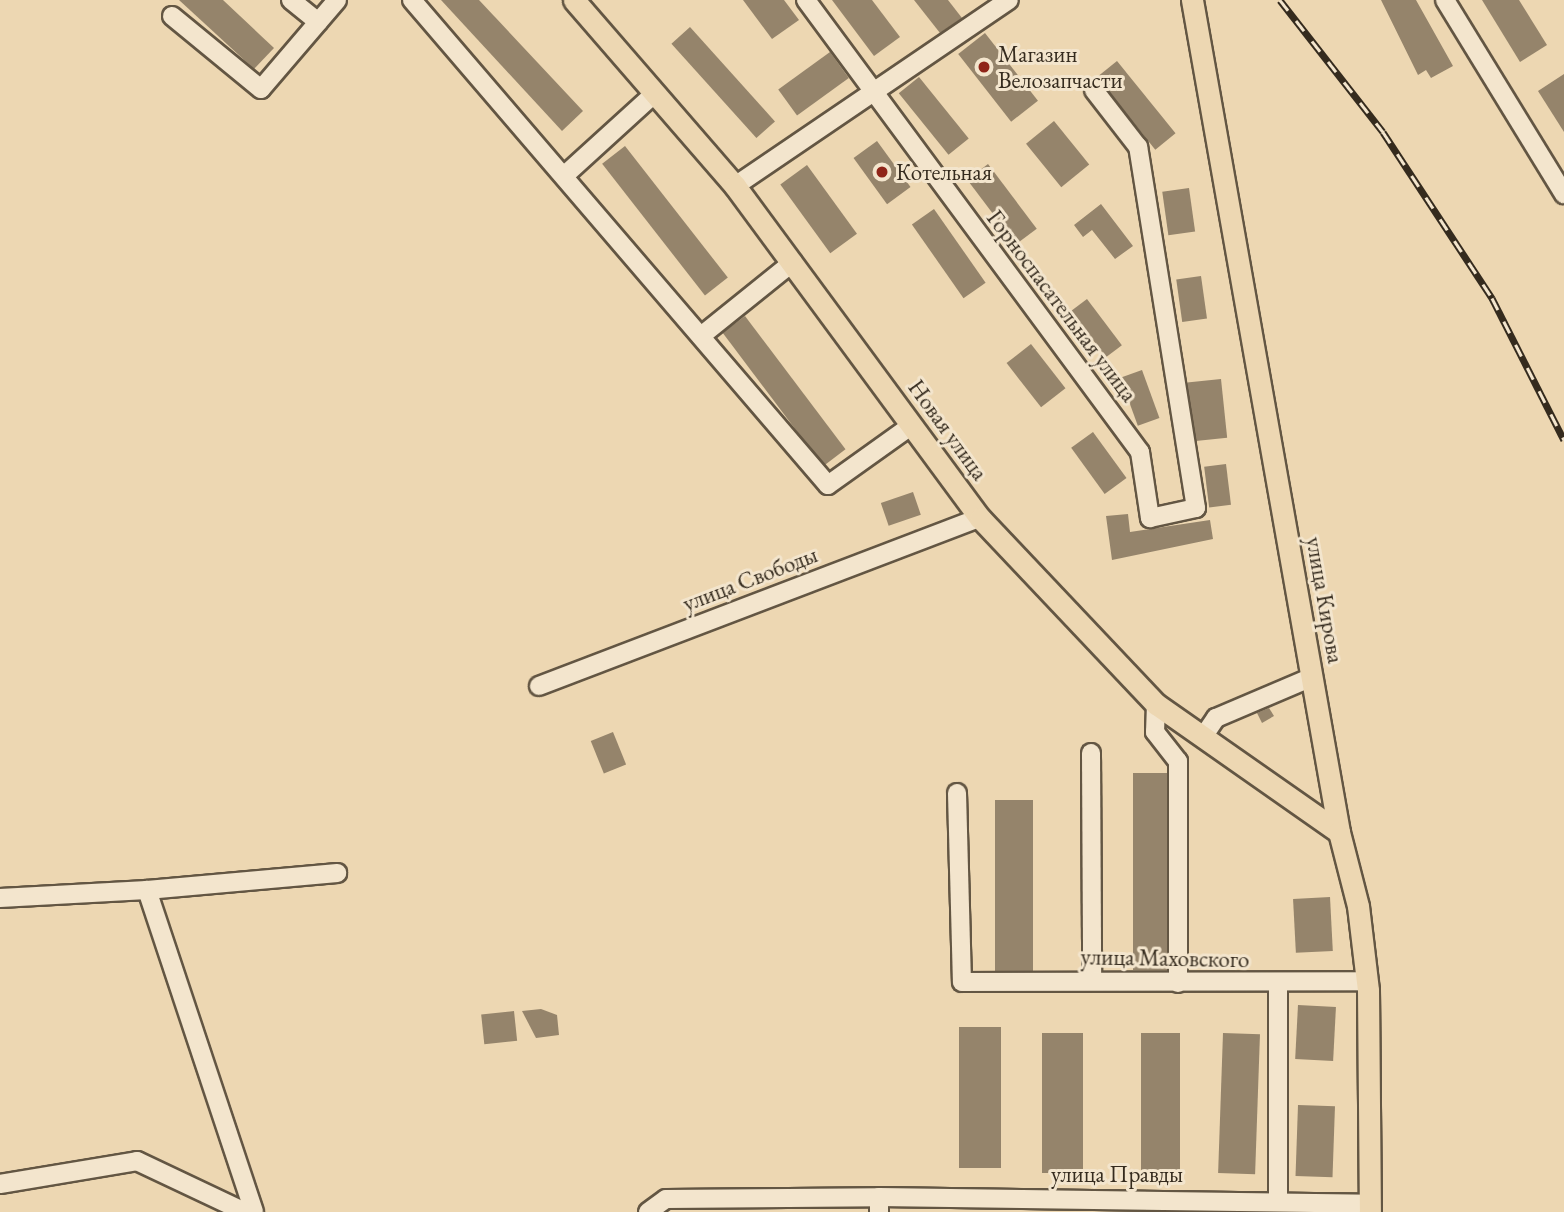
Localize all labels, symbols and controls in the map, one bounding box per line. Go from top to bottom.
place label: Магазин Велозапчасти [998,40,1123,94]
marker: Магазин Велозапчасти [976,59,992,75]
place label: Котельная [896,158,992,186]
marker: Котельная [874,164,890,180]
street label: Горноспасательная улица [981,205,1143,407]
street label: Новая улица [902,374,994,486]
street label: улица Кирова [1300,535,1350,665]
street label: улица Свободы [679,541,821,617]
street label: улица Маховского [1080,943,1250,973]
street label: улица Правды [1051,1160,1183,1188]

